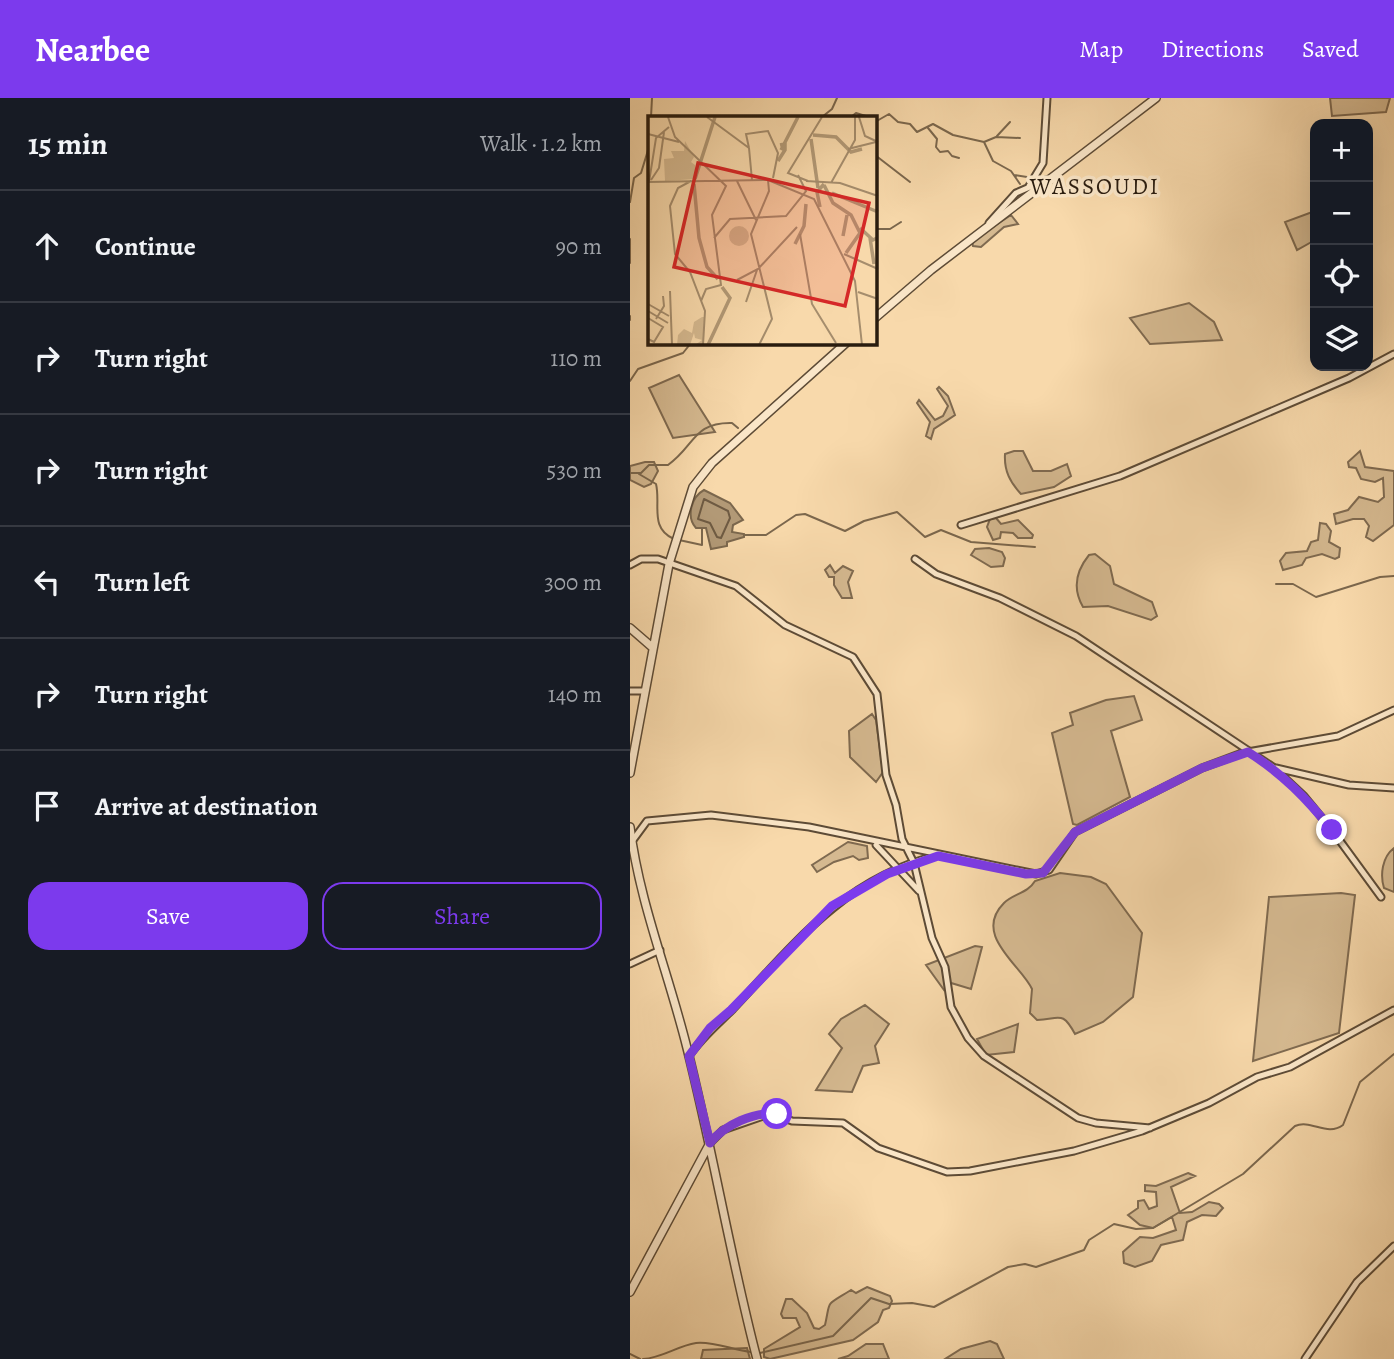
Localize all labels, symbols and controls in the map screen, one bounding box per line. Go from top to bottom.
text: Nearbee [35,27,150,72]
text: Map [1079,33,1123,65]
text: Directions [1161,33,1264,65]
text: Saved [1302,33,1359,65]
inset map [648,116,877,345]
map controls [1310,119,1373,371]
button: + [1310,119,1373,182]
text: 15 min [28,124,108,164]
text: Walk · 1.2 km [480,128,602,159]
district label: WASSOUDI [1029,171,1160,202]
button: − [1310,182,1373,245]
icon: ahead [28,227,66,265]
text: Continue [95,229,196,264]
text: 90 m [556,231,602,262]
button: locate [1310,245,1373,308]
button: layers [1310,308,1373,371]
icon: right [28,339,66,377]
text: Turn right [95,341,208,376]
text: 110 m [550,343,602,374]
icon: right [28,451,66,489]
text: Turn right [95,453,208,488]
text: 530 m [547,455,602,486]
icon: left [28,563,66,601]
text: Turn left [95,565,190,600]
text: 300 m [544,567,602,598]
icon: right [28,675,66,713]
text: Turn right [95,677,208,712]
text: 140 m [548,679,602,710]
icon: arrive [28,787,66,825]
text: Arrive at destination [95,789,318,824]
route end [1316,814,1347,845]
button: Save [28,882,308,950]
button: Share [322,882,602,950]
route start [761,1098,792,1129]

